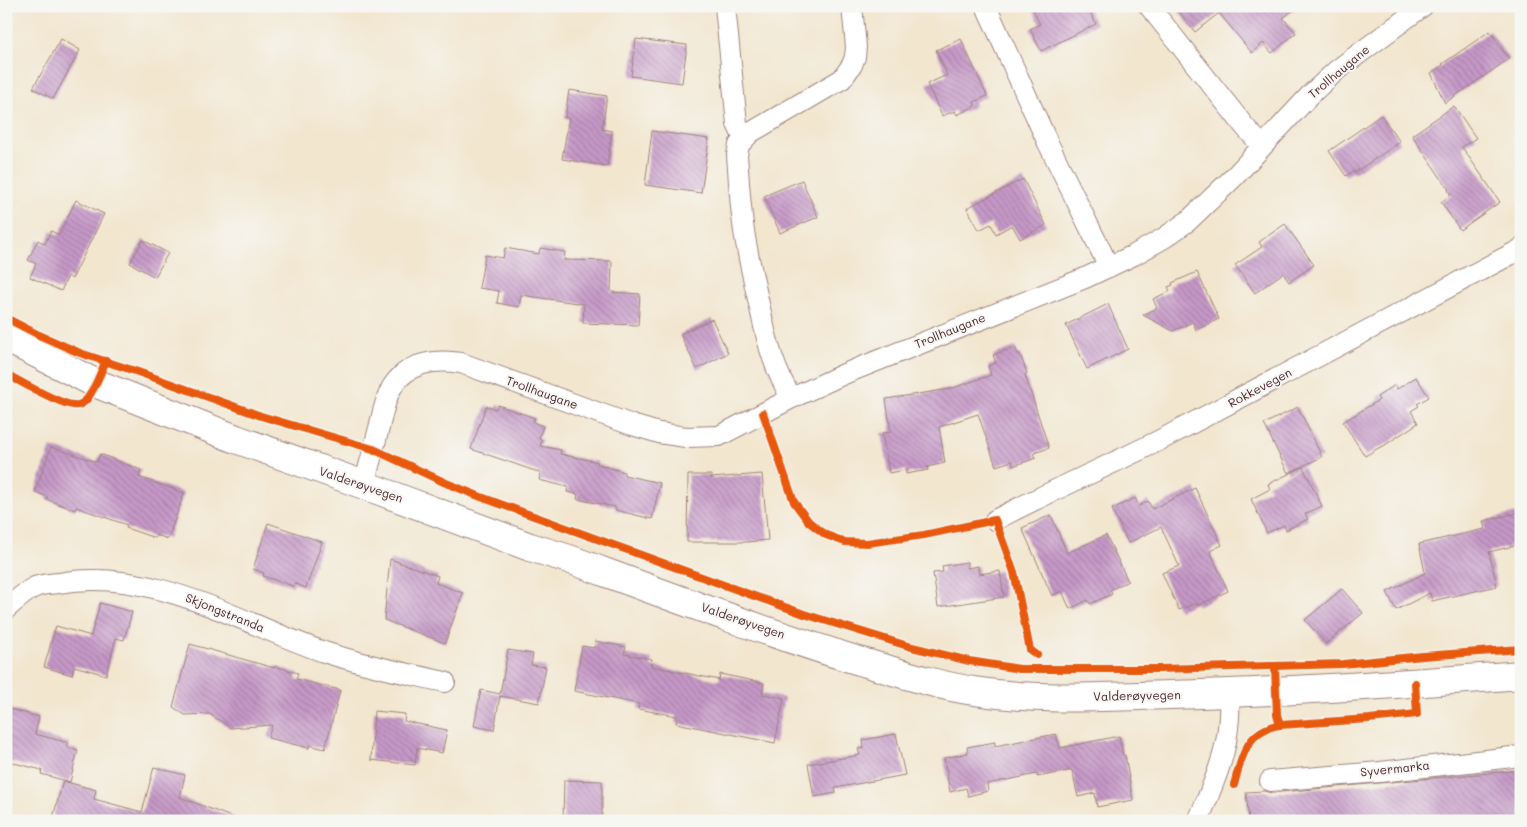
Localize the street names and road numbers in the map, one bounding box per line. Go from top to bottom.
street label: Trollhaugane [1304,41,1372,102]
street label: Trollhaugane [912,309,987,352]
street label: Rokkevegen [1225,364,1294,411]
street label: Trollhaugane [504,372,580,412]
street label: Valderøyvegen [317,462,405,506]
street label: Skjongstranda [183,589,267,635]
street label: Valderøyvegen [699,598,787,642]
street label: Valderøyvegen [1093,686,1181,704]
street label: Syvermarka [1359,756,1430,780]

